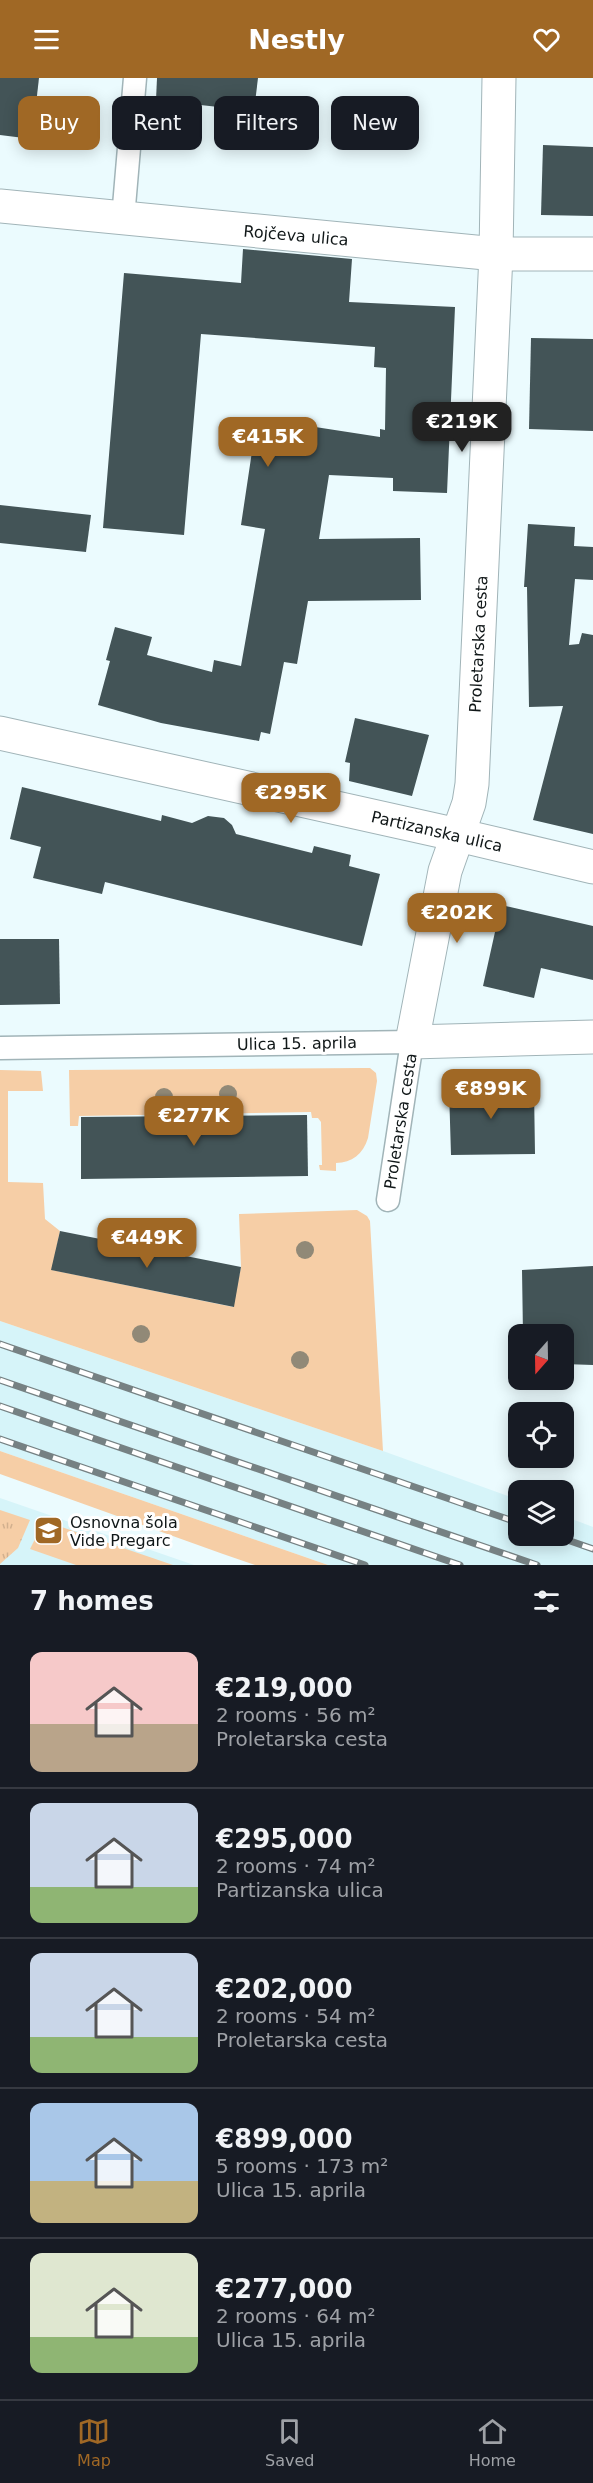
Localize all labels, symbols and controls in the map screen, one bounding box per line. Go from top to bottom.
icon: menu [30,23,63,56]
icon: heart [530,23,563,56]
text: Nestly [248,24,345,55]
chip: Buy [18,96,100,150]
chip: Rent [112,96,202,150]
chip: Filters [214,96,319,150]
chip: New [331,96,419,150]
street label: Rojčeva ulica [243,221,349,250]
pin: €219K [420,402,504,453]
text: €219K [426,409,498,433]
pin: €415K [226,417,310,468]
text: €415K [232,424,304,448]
street label: Proletarska cesta [465,575,492,713]
pin: €295K [249,773,333,824]
text: €295K [255,780,327,804]
street label: Partizanska ulica [369,807,504,856]
pin: €202K [415,893,499,944]
text: €202K [421,900,493,924]
street label: Ulica 15. aprila [237,1033,357,1054]
street label: Proletarska cesta [380,1052,421,1191]
pin: €899K [449,1069,533,1120]
text: €899K [455,1076,527,1100]
pin: €277K [152,1096,236,1147]
text: €277K [158,1103,230,1127]
pin: €449K [105,1218,189,1269]
text: €449K [111,1225,183,1249]
north arrow [508,1324,574,1390]
map controls [508,1324,574,1546]
button: locate [508,1402,574,1468]
button: layers [508,1480,574,1546]
place label: Osnovna šola Vide Pregarc [70,1513,178,1550]
school or university icon: Osnovna šola Vide Pregarc [33,1515,65,1547]
icon: filters [530,1585,563,1618]
text: 7 homes [30,1586,154,1616]
text: €219,000 [216,1673,353,1703]
icon: home [78,1676,150,1748]
text: 2 rooms · 56 m² [216,1703,376,1727]
text: Proletarska cesta [216,1727,388,1751]
text: €295,000 [216,1824,353,1854]
icon: home [78,1827,150,1899]
text: 2 rooms · 74 m² [216,1854,376,1878]
text: Partizanska ulica [216,1878,384,1902]
text: €202,000 [216,1974,353,2004]
icon: home [78,1977,150,2049]
text: 2 rooms · 54 m² [216,2004,376,2028]
text: Proletarska cesta [216,2028,388,2052]
text: €899,000 [216,2124,353,2154]
icon: home [78,2127,150,2199]
text: 5 rooms · 173 m² [216,2154,388,2178]
text: Ulica 15. aprila [216,2178,366,2202]
text: €277,000 [216,2274,353,2304]
icon: home [78,2277,150,2349]
text: 2 rooms · 64 m² [216,2304,376,2328]
text: Ulica 15. aprila [216,2328,366,2352]
tab: Map [77,2415,111,2470]
tab: Saved [265,2415,314,2470]
tab: Home [469,2415,516,2470]

